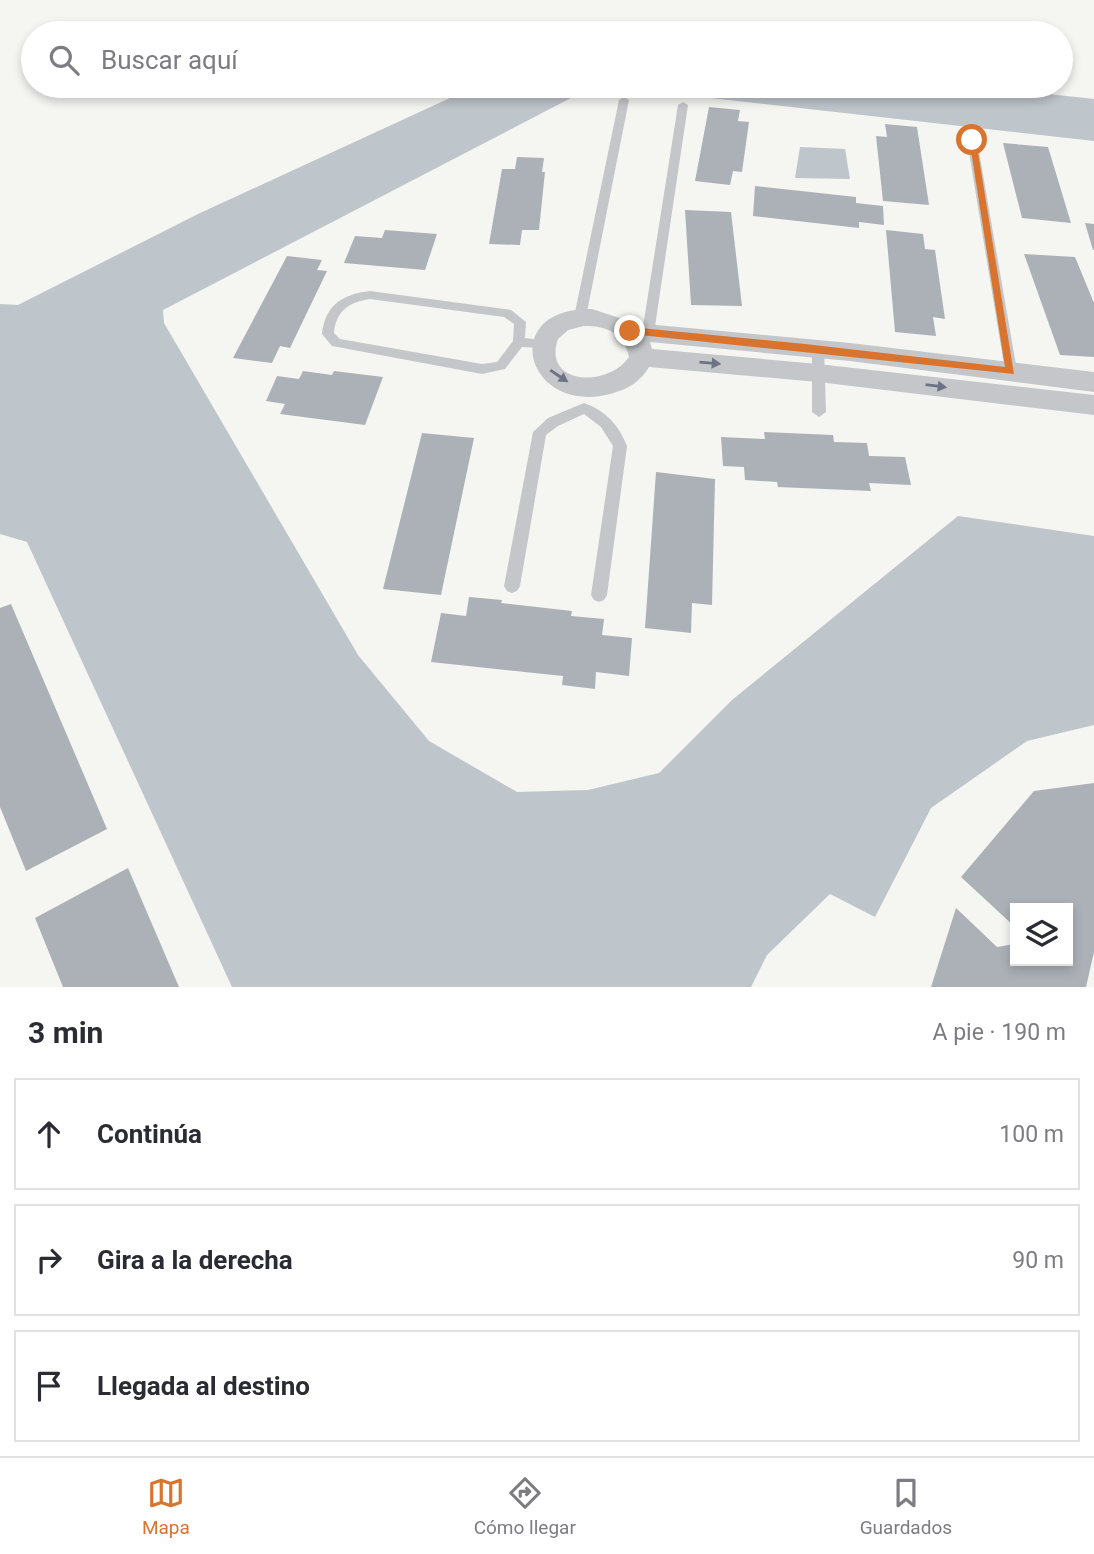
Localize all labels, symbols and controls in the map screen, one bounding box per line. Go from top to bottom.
search box [21,21,1073,98]
icon: search [45,41,83,79]
text: Buscar aquí [101,45,238,75]
route start [956,124,987,155]
route end [614,315,645,346]
one-way arrow [699,358,721,369]
one-way arrow [550,369,568,383]
one-way arrow [925,381,947,392]
map controls [1010,903,1073,966]
button: layers [1010,903,1073,966]
text: 3 min [28,1015,103,1050]
text: A pie · 190 m [933,1019,1066,1046]
icon: ahead [30,1115,68,1153]
text: Continúa [97,1119,202,1149]
text: 100 m [999,1121,1064,1148]
icon: right [30,1241,68,1279]
text: Gira a la derecha [97,1245,293,1275]
text: 90 m [1012,1247,1064,1274]
icon: arrive [30,1367,68,1405]
text: Llegada al destino [97,1371,310,1401]
tab: Mapa [142,1474,190,1539]
tab: Cómo llegar [474,1474,576,1539]
tab: Guardados [860,1474,952,1539]

